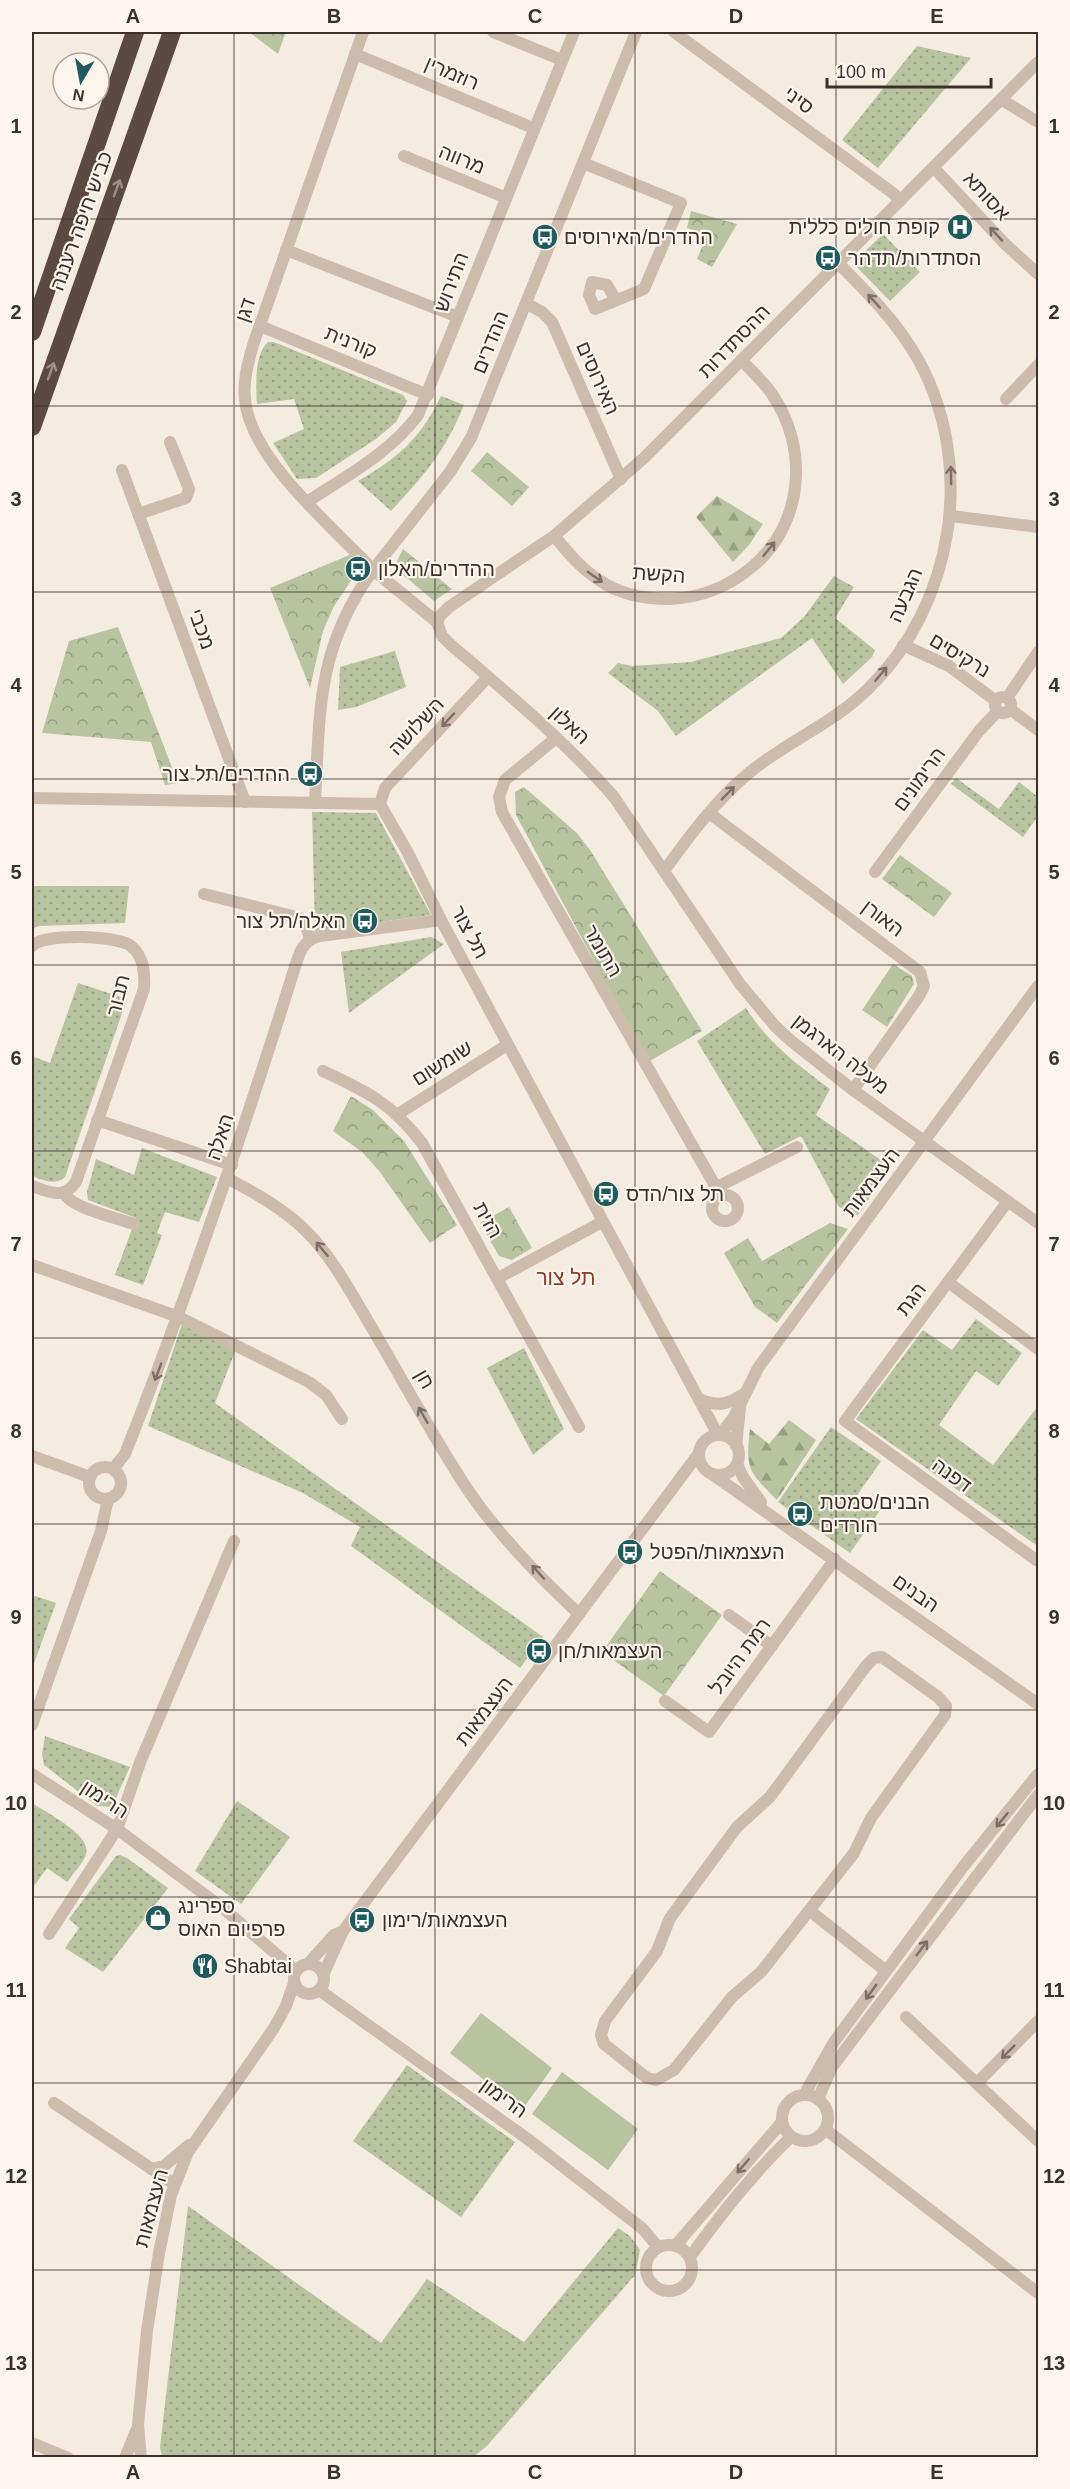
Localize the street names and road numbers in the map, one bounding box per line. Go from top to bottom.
street label: רוזמרין [422,52,482,94]
street label: סיני [780,82,818,118]
street label: מרווה [436,140,488,178]
street label: כביש חיפה רעננה [46,148,116,294]
street label: אסותא [959,168,1015,225]
street label: התירוש [430,249,472,315]
street label: דגן [231,295,259,325]
street label: ההסתדרות [694,300,774,382]
street label: ההדרים [468,308,512,376]
street label: קורנית [322,322,380,362]
street label: האירוסים [572,338,624,418]
street label: הקשת [632,561,686,587]
street label: הגבעה [884,564,926,626]
street label: מכבי [185,606,219,652]
street label: נרקיסים [926,628,994,682]
street label: השלושה [384,693,448,759]
street label: האלון [546,701,594,749]
street label: הרימונים [889,743,949,815]
street label: האורן [858,895,908,941]
street label: תל צור [447,902,493,962]
street label: התומר [579,921,627,981]
street label: תבור [102,972,134,1018]
street label: מעלה הארגמן [789,1010,893,1098]
street label: שומשום [408,1036,476,1090]
street label: האלה [202,1111,238,1163]
street label: העצמאות [838,1143,904,1221]
street label: הזית [469,1198,507,1242]
street label: הגת [892,1278,930,1320]
street label: חן [411,1366,439,1392]
street label: דפנה [928,1453,976,1497]
street label: הבנים [889,1569,943,1617]
street label: רמת היובל [705,1614,775,1698]
street label: העצמאות [451,1672,517,1750]
street label: הרימון [77,1776,133,1822]
street label: הרימון [476,2074,532,2122]
street label: העצמאות [130,2166,172,2250]

